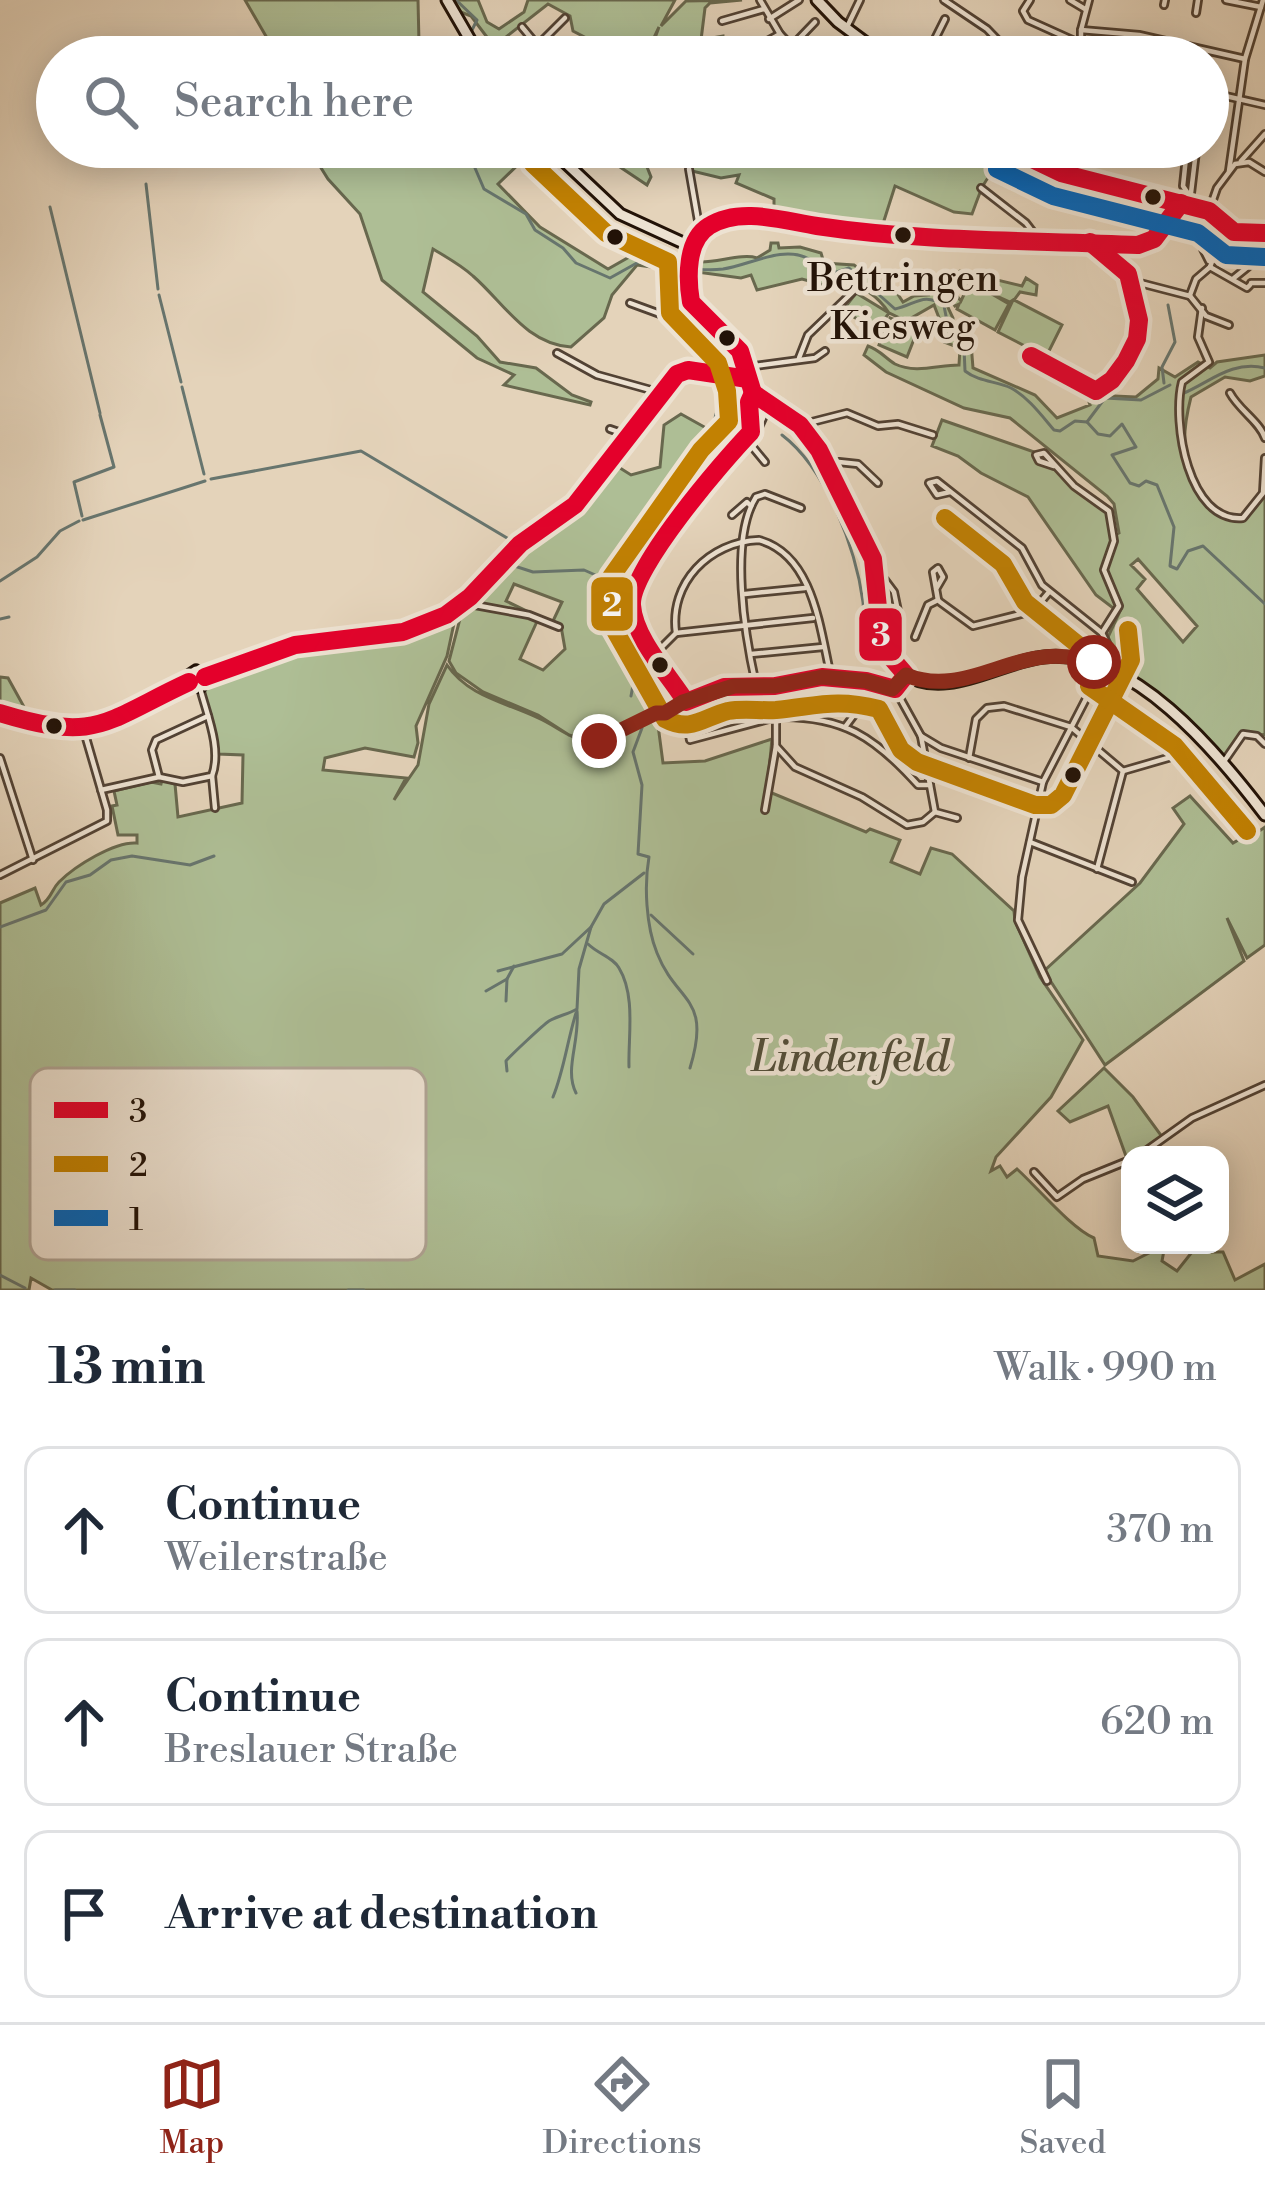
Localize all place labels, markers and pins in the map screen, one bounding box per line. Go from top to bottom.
unlabelled marker [1142,186,1164,208]
marker: Bettringen Kiesweg [892,224,914,246]
unlabelled marker [604,226,626,248]
place label: Bettringen Kiesweg [806,255,999,352]
unlabelled marker [716,327,738,349]
unlabelled marker [649,654,671,676]
unlabelled marker [43,715,65,737]
unlabelled marker [1062,764,1084,786]

